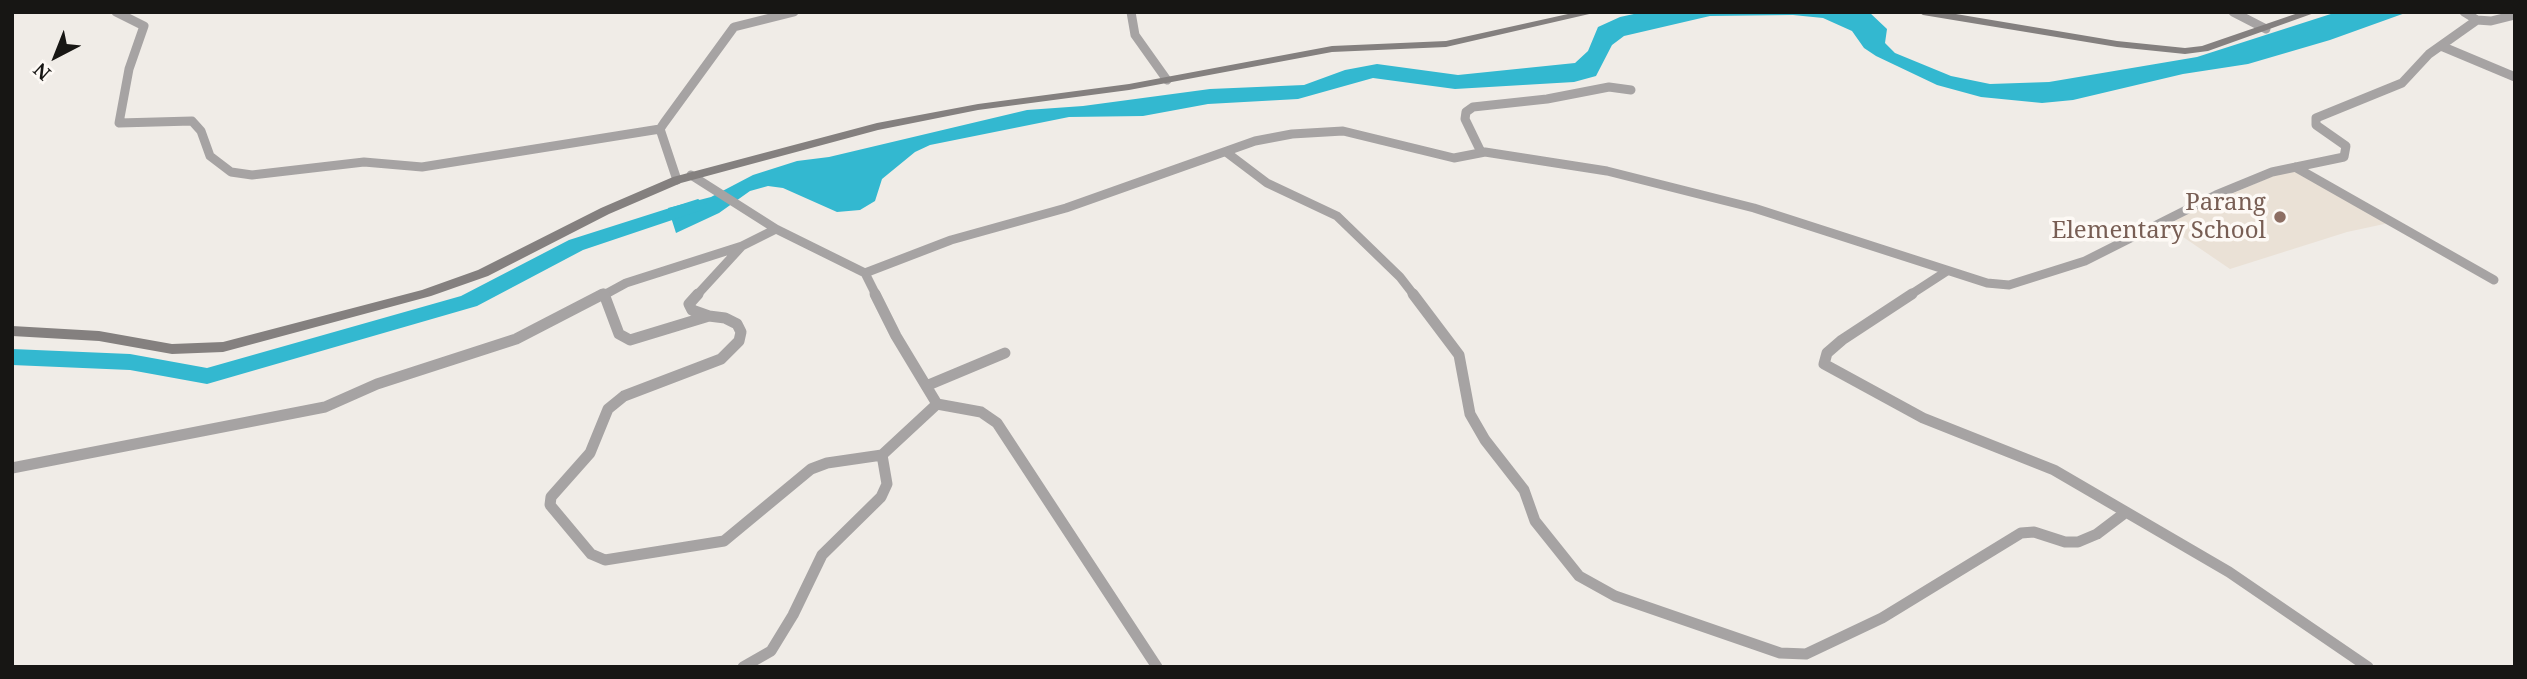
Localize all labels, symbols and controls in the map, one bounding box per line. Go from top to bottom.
north arrow [21,21,91,91]
text: N [28,57,56,86]
place label: Parang Elementary School [2051,189,2266,245]
marker: Parang Elementary School [2272,209,2288,225]

